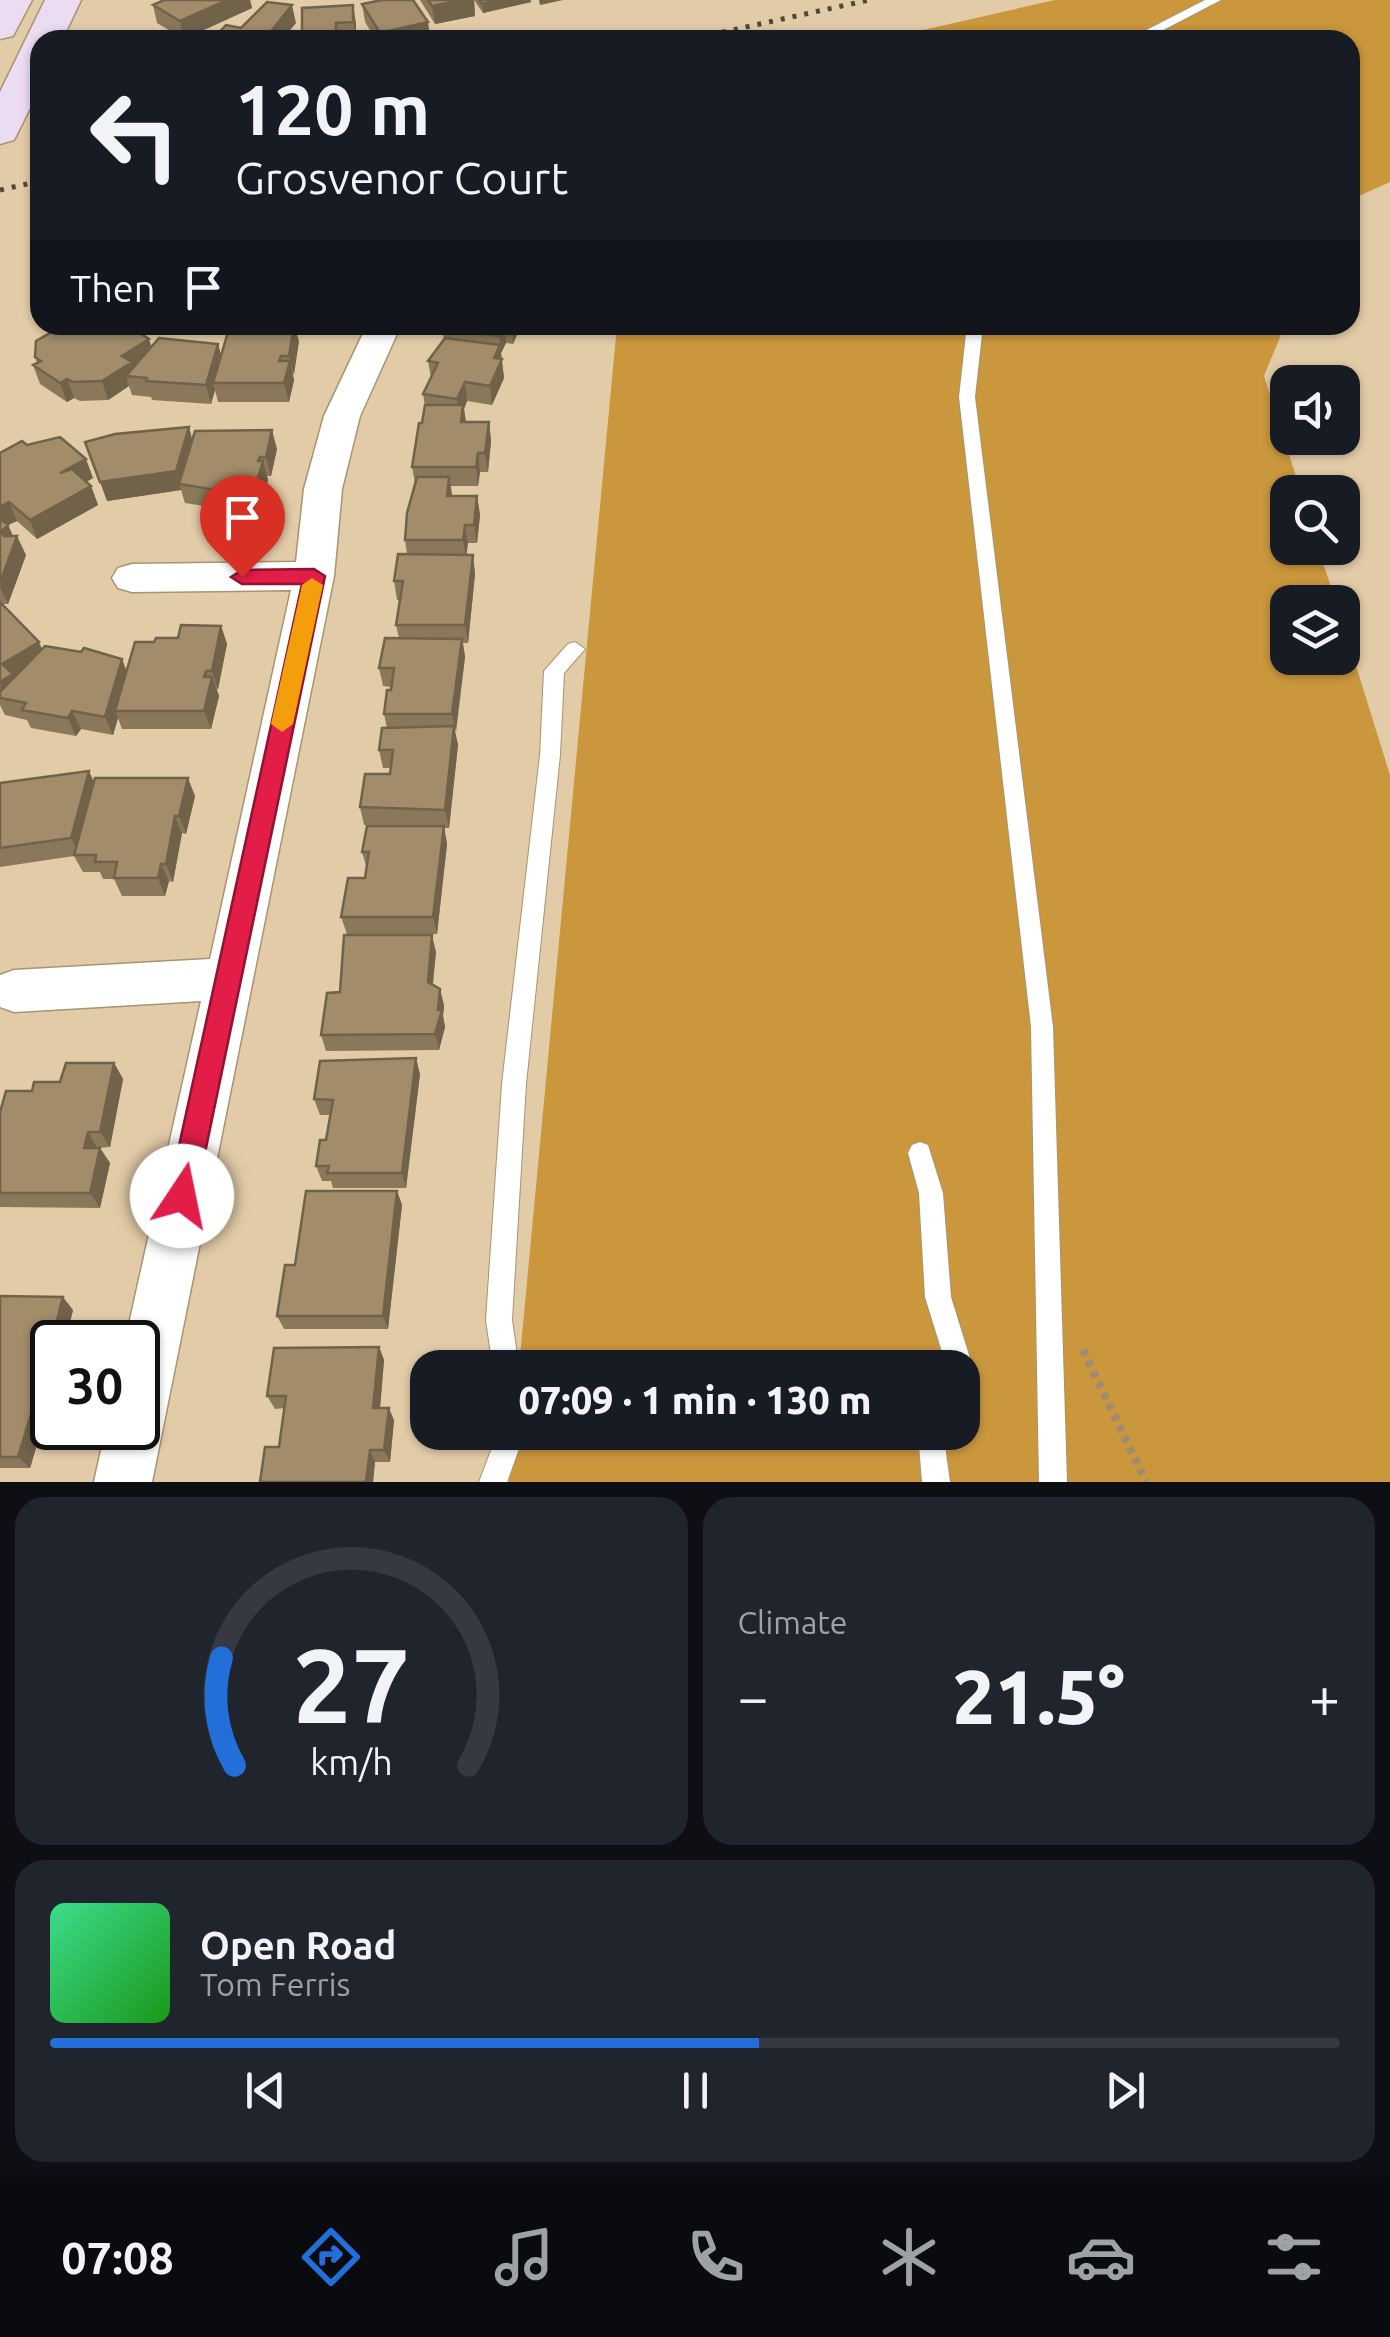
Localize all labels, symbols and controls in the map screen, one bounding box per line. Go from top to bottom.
icon: left [70,70,200,200]
text: 120 m [235,70,430,148]
text: Grosvenor Court [235,152,568,203]
icon: arrive [176,260,231,315]
text: Then [70,267,156,309]
map controls [1270,365,1360,675]
button: sound [1270,365,1360,455]
pin [200,475,285,578]
button: search [1270,475,1360,565]
icon: arrive [215,490,270,545]
button: layers [1270,585,1360,675]
position arrow [130,1144,234,1248]
speed limit sign: 30 [30,1320,160,1450]
text: 07:09 · 1 min · 130 m [518,1379,872,1421]
text: Climate [738,1604,848,1640]
text: 27 [293,1626,410,1743]
text: 21.5° [952,1654,1125,1738]
text: − [738,1666,769,1727]
text: + [1309,1666,1340,1727]
text: km/h [310,1742,393,1782]
text: Open Road [200,1924,396,1966]
text: Tom Ferris [200,1966,350,2002]
icon: previous [238,2063,293,2118]
icon: pause [668,2063,723,2118]
icon: next [1098,2063,1153,2118]
icon: directions [296,2222,366,2292]
icon: music [489,2222,559,2292]
icon: phone [681,2222,751,2292]
icon: climate [874,2222,944,2292]
icon: car [1066,2222,1136,2292]
icon: filters [1259,2222,1329,2292]
text: 07:08 [61,2232,174,2283]

